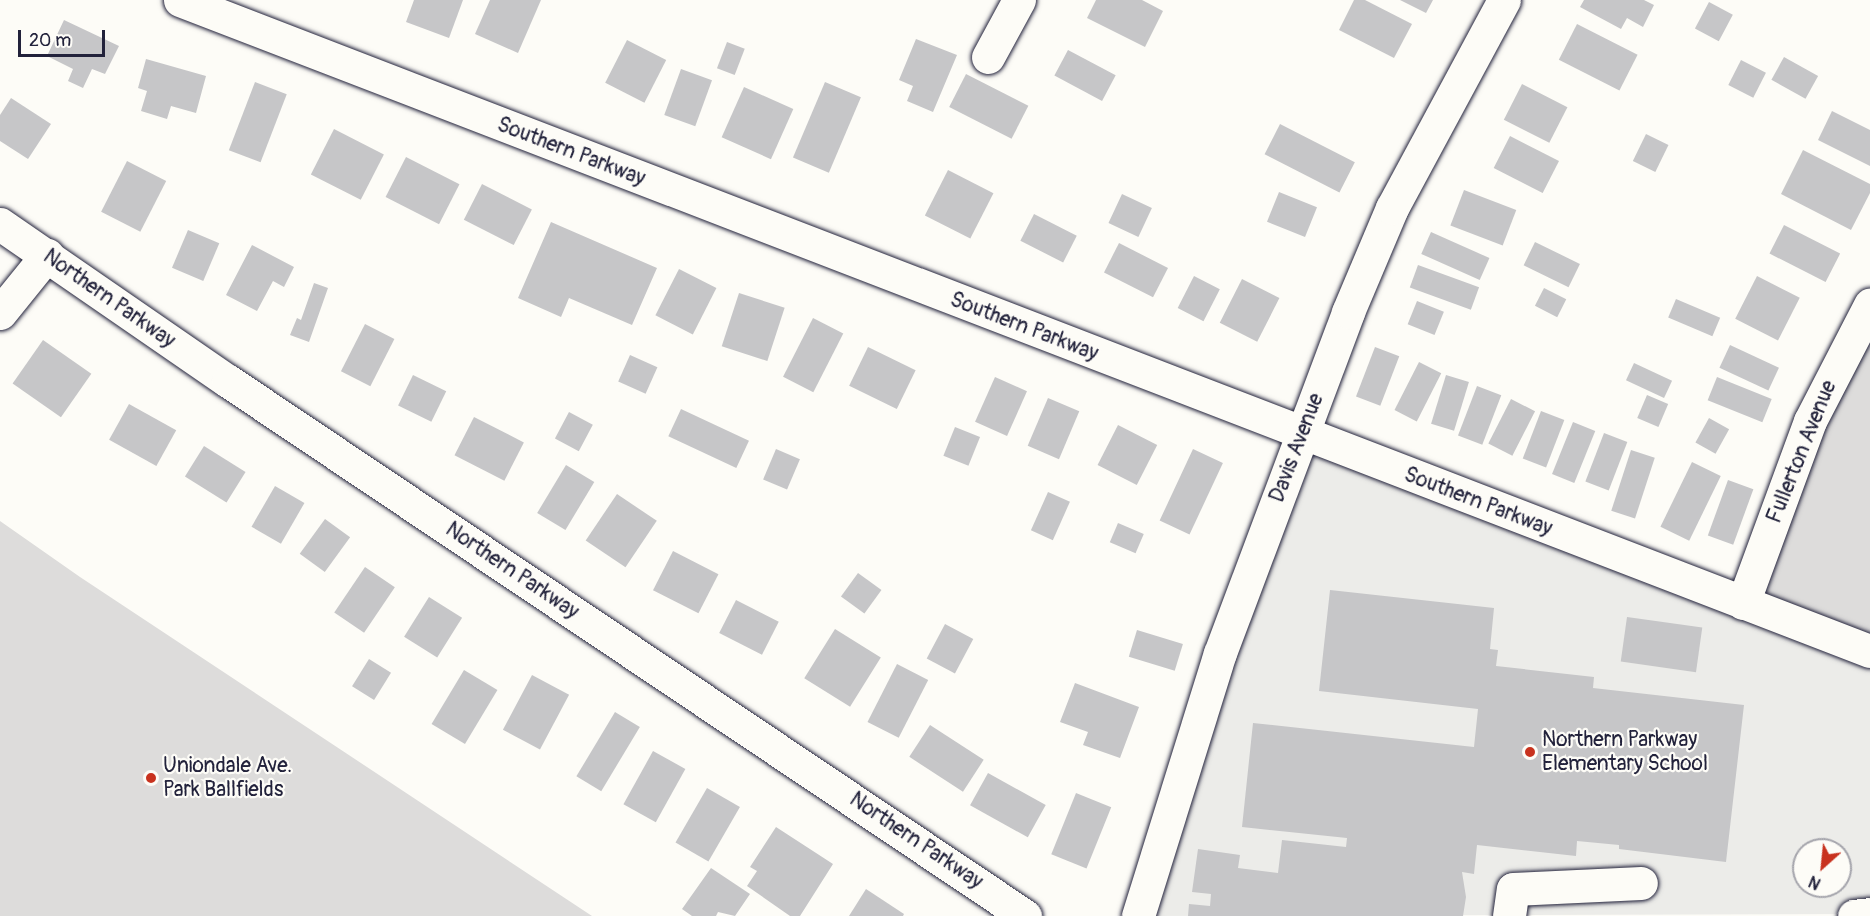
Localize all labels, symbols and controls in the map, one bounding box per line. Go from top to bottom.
scale bar [21,18,108,56]
text: 20 m [29,29,71,52]
street label: Southern Parkway [493,112,649,192]
street label: Northern Parkway [38,244,180,354]
street label: Southern Parkway [946,287,1102,367]
street label: Fullerton Avenue [1762,377,1842,527]
street label: Davis Avenue [1265,390,1329,506]
street label: Southern Parkway [1400,462,1556,542]
street label: Northern Parkway [441,517,583,625]
place label: Northern Parkway Elementary School [1542,727,1708,777]
marker: Northern Parkway Elementary School [1523,745,1537,759]
place label: Uniondale Ave. Park Ballfields [163,753,292,803]
marker: Uniondale Ave. Park Ballfields [144,771,158,785]
street label: Northern Parkway [845,787,987,895]
north arrow [1792,838,1852,898]
text: N [1805,871,1824,894]

